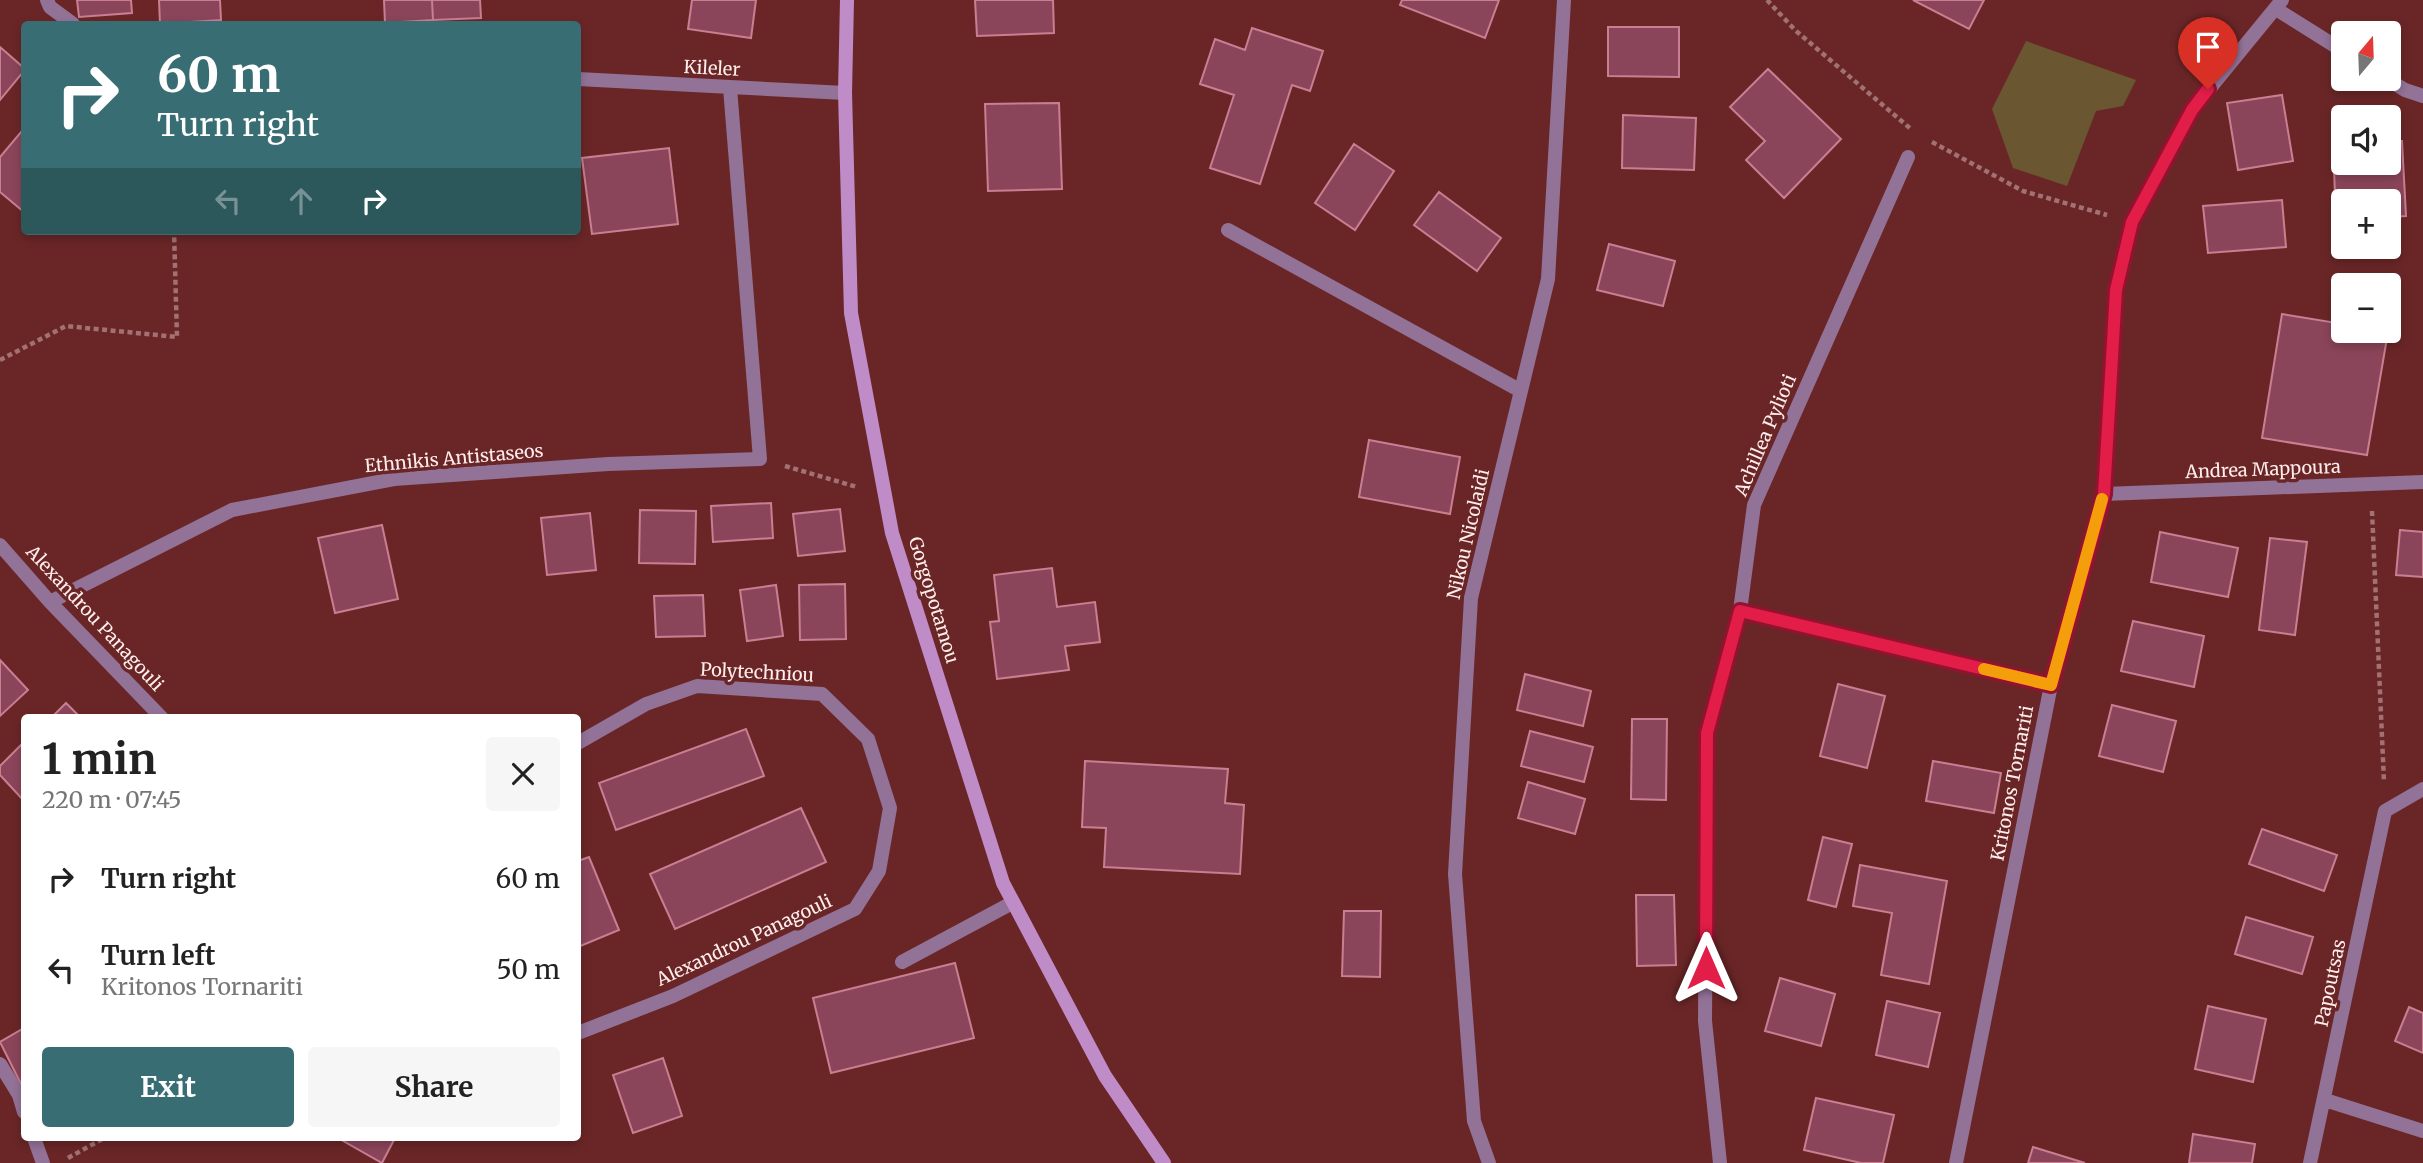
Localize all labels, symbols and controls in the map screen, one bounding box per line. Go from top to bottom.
pin [2178,17,2238,89]
north arrow [2331,21,2401,91]
map controls [2331,21,2401,343]
icon: arrive [2189,28,2227,66]
text: 60 m [157,44,280,105]
icon: right [42,49,133,140]
street label: Kileler [683,55,741,81]
text: Turn right [157,105,319,145]
button: sound [2331,105,2401,175]
icon: left [209,182,247,220]
icon: ahead [282,182,320,220]
icon: right [355,182,393,220]
button: + [2331,189,2401,259]
button: − [2331,273,2401,343]
street label: Achillea Pylioti [1729,370,1801,500]
street label: Ethnikis Antistaseos [364,439,544,477]
street label: Andrea Mappoura [2184,455,2342,483]
street label: Nikou Nicolaidi [1442,466,1494,601]
street label: Gorgopotamou [904,534,964,666]
street label: Alexandrou Panagouli [21,540,169,696]
street label: Polytechniou [699,658,815,686]
street label: Kritonos Tornariti [1986,703,2038,863]
text: 1 min [42,733,156,785]
button: close [486,737,560,811]
text: 220 m · 07:45 [42,785,181,814]
icon: right [42,860,80,898]
text: Turn right [101,862,236,895]
text: 60 m [496,862,560,895]
street label: Alexandrou Panagouli [652,889,836,991]
position arrow [1669,931,1743,1005]
street label: Papoutsas [2310,937,2351,1029]
text: Turn left [101,939,215,972]
icon: left [42,951,80,989]
text: 50 m [496,953,560,986]
text: Kritonos Tornariti [101,972,303,1001]
button: Exit [42,1047,294,1127]
button: Share [308,1047,560,1127]

